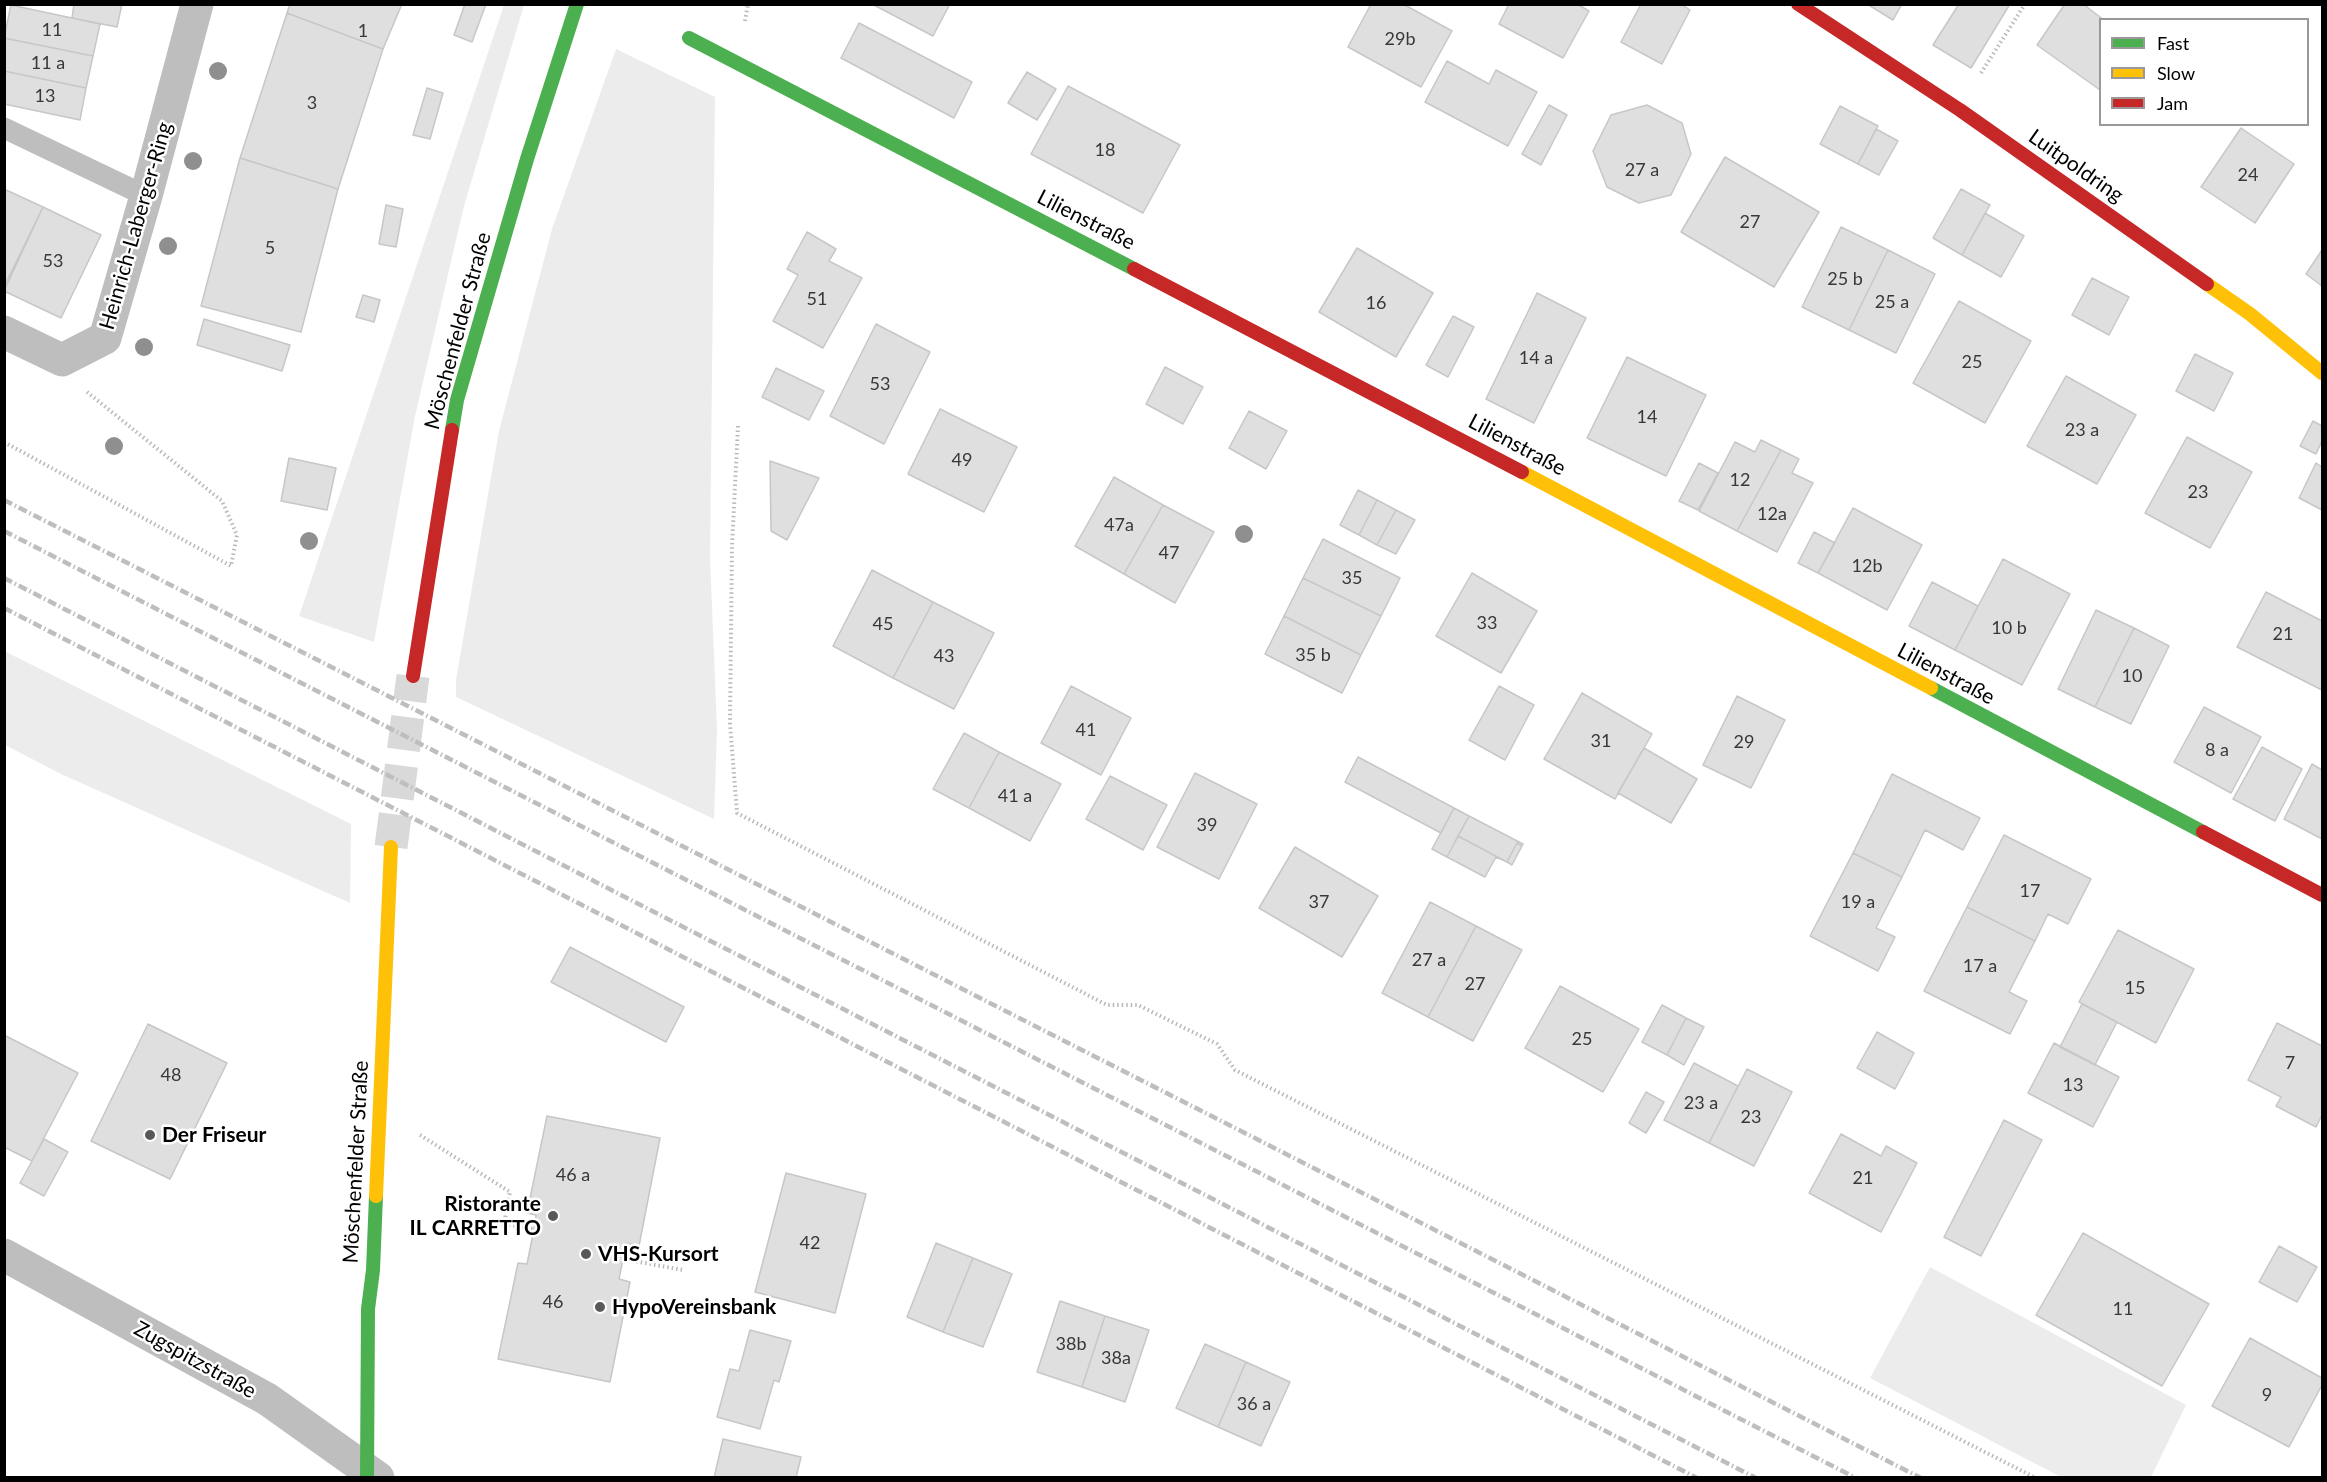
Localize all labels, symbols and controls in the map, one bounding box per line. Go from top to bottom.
legend [2099,18,2309,126]
house number: 11 [42,19,62,41]
house number: 1 [358,20,368,42]
house number: 29b [1385,28,1415,50]
text: Fast [2157,32,2189,54]
house number: 11 a [31,52,65,74]
text: Slow [2157,62,2195,84]
house number: 13 [35,85,55,107]
house number: 3 [307,92,317,114]
text: Jam [2157,92,2188,114]
street label: Heinrich-Laberger-Ring [94,119,178,333]
street label: Luitpoldring [2024,124,2128,208]
house number: 18 [1095,139,1115,161]
house number: 27 a [1625,159,1659,181]
house number: 24 [2238,164,2258,186]
street label: Lilienstraße [1033,185,1139,255]
house number: 27 [1740,211,1760,233]
street label: Möschenfelder Straße [420,230,496,432]
house number: 5 [265,237,275,259]
house number: 53 [43,250,63,272]
house number: 25 b [1827,268,1863,290]
house number: 51 [807,288,827,310]
house number: 25 a [1875,291,1909,313]
house number: 16 [1366,292,1386,314]
house number: 14 a [1519,347,1553,369]
house number: 25 [1962,351,1982,373]
house number: 53 [870,373,890,395]
house number: 14 [1637,406,1657,428]
street label: Lilienstraße [1464,409,1570,481]
house number: 23 a [2065,419,2099,441]
house number: 49 [952,449,972,471]
house number: 12 [1730,469,1750,491]
house number: 23 [2188,481,2208,503]
house number: 12a [1757,503,1787,525]
house number: 47a [1104,514,1134,536]
house number: 47 [1159,542,1179,564]
house number: 12b [1852,555,1882,577]
house number: 35 [1342,567,1362,589]
house number: 33 [1477,612,1497,634]
house number: 45 [873,613,893,635]
house number: 10 b [1991,617,2027,639]
house number: 21 [2273,623,2293,645]
street label: Lilienstraße [1893,638,1999,710]
house number: 35 b [1295,644,1331,666]
house number: 43 [934,645,954,667]
house number: 10 [2122,665,2142,687]
house number: 41 [1076,719,1096,741]
house number: 31 [1591,730,1611,752]
house number: 29 [1734,731,1754,753]
house number: 8 a [2205,739,2229,761]
house number: 41 a [998,785,1032,807]
house number: 39 [1197,814,1217,836]
house number: 17 [2020,880,2040,902]
house number: 37 [1309,891,1329,913]
house number: 19 a [1841,891,1875,913]
house number: 27 a [1412,949,1446,971]
house number: 17 a [1963,955,1997,977]
house number: 27 [1465,973,1485,995]
house number: 15 [2125,977,2145,999]
house number: 25 [1572,1028,1592,1050]
house number: 7 [2285,1052,2295,1074]
street label: Möschenfelder Straße [338,1060,374,1264]
house number: 48 [161,1064,181,1086]
house number: 13 [2063,1074,2083,1096]
house number: 23 a [1684,1092,1718,1114]
house number: 23 [1741,1106,1761,1128]
place label: Der Friseur [162,1122,266,1148]
marker: Der Friseur [143,1128,157,1142]
house number: 46 a [556,1164,590,1186]
house number: 21 [1853,1167,1873,1189]
place label: Ristorante IL CARRETTO [410,1191,541,1241]
marker: Ristorante IL CARRETTO [546,1209,560,1223]
house number: 42 [800,1232,820,1254]
place label: VHS-Kursort [598,1241,719,1267]
marker: VHS-Kursort [579,1247,593,1261]
house number: 46 [543,1291,563,1313]
place label: HypoVereinsbank [612,1294,776,1320]
house number: 11 [2113,1298,2133,1320]
marker: HypoVereinsbank [593,1300,607,1314]
street label: Zugspitzstraße [130,1316,260,1404]
house number: 38b [1056,1333,1086,1355]
house number: 38a [1101,1347,1131,1369]
house number: 9 [2262,1384,2272,1406]
house number: 36 a [1237,1393,1271,1415]

